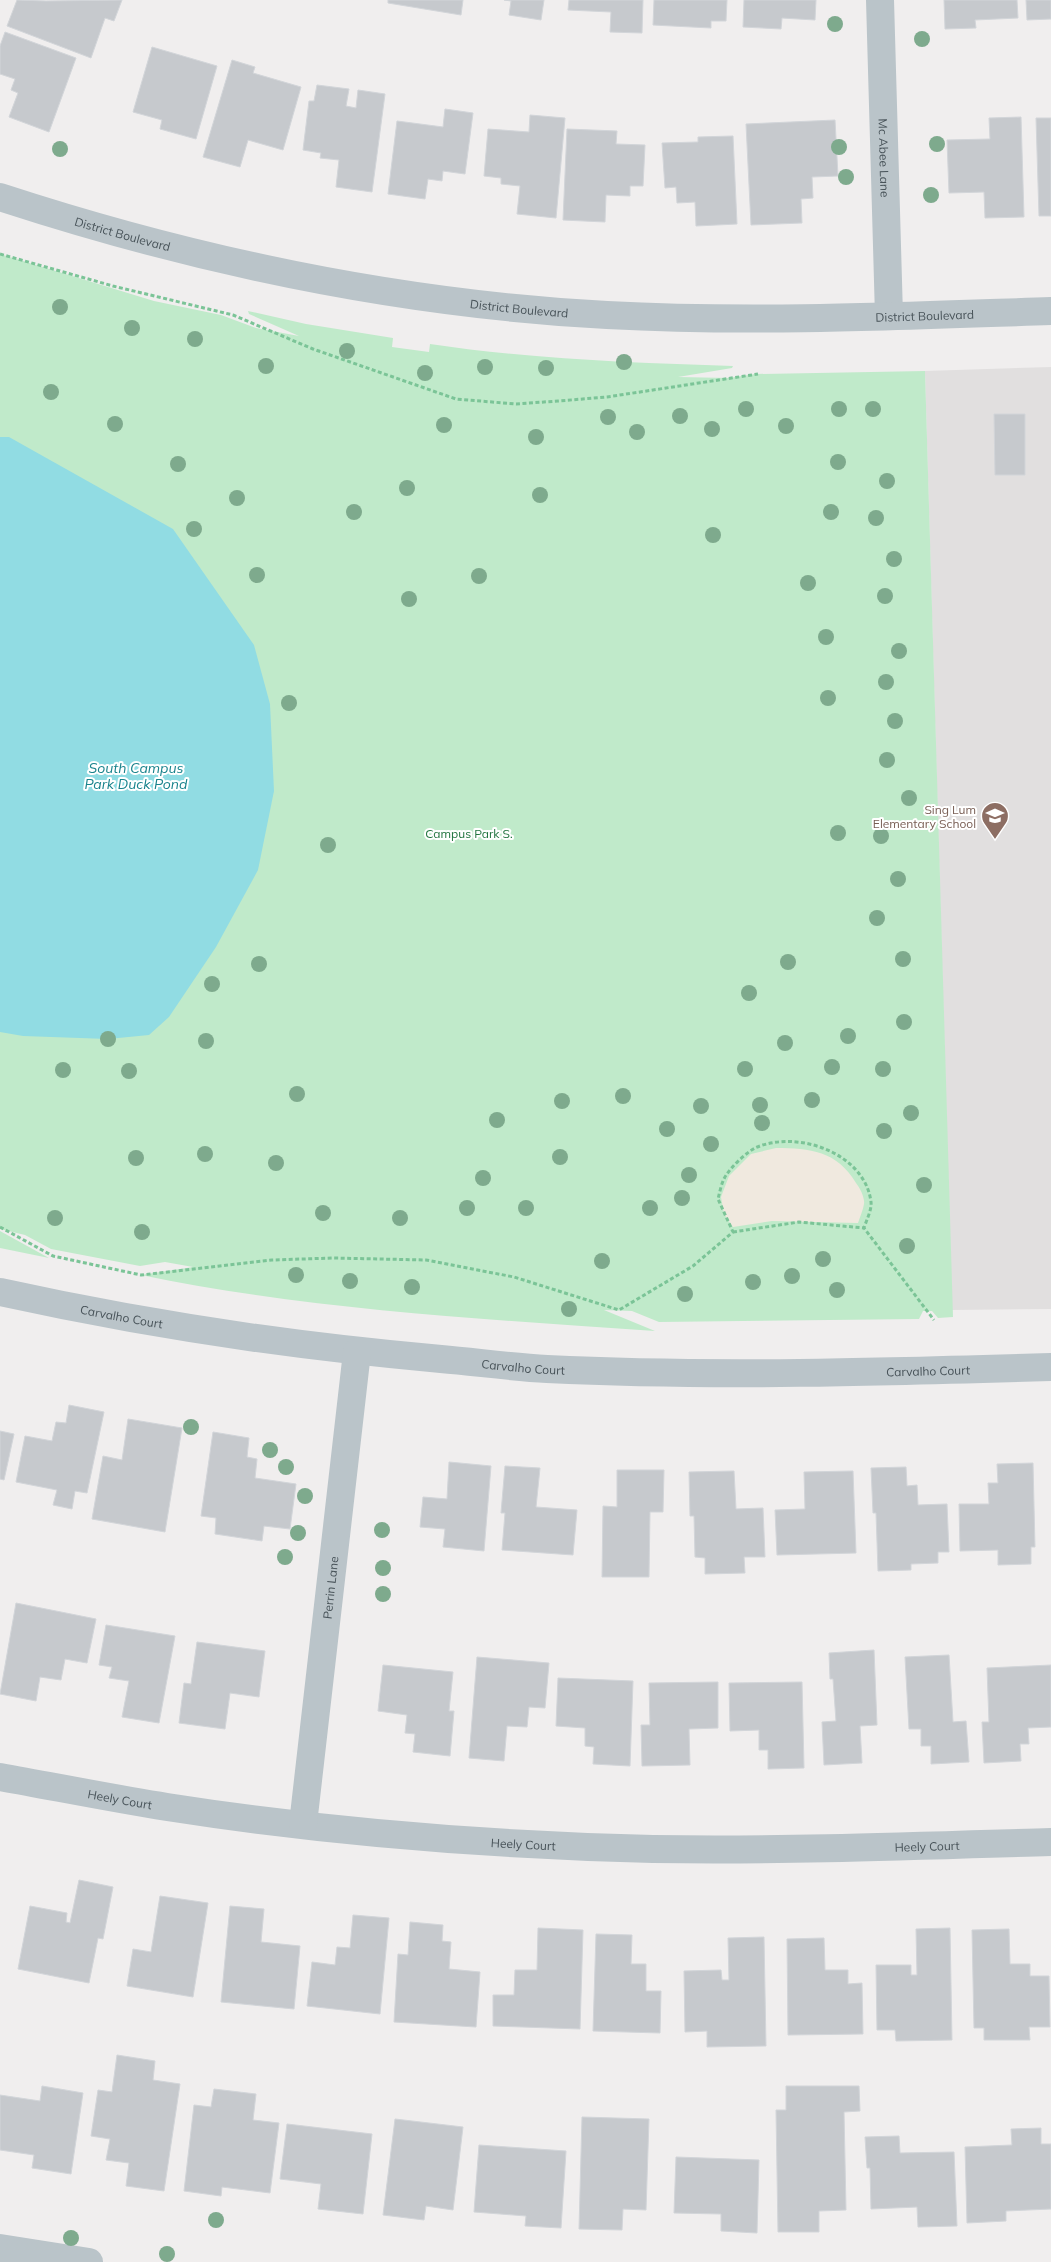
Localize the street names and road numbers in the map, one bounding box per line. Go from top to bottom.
street label: Mc Abee Lane [876,118,893,198]
street label: District Boulevard [73,213,172,254]
street label: District Boulevard [469,296,569,320]
street label: District Boulevard [875,306,974,324]
street label: Carvalho Court [79,1301,164,1331]
street label: Carvalho Court [481,1356,565,1377]
street label: Carvalho Court [886,1362,970,1379]
street label: Perrin Lane [319,1555,341,1620]
street label: Heely Court [87,1786,153,1812]
street label: Heely Court [490,1834,556,1853]
street label: Heely Court [894,1837,960,1854]

